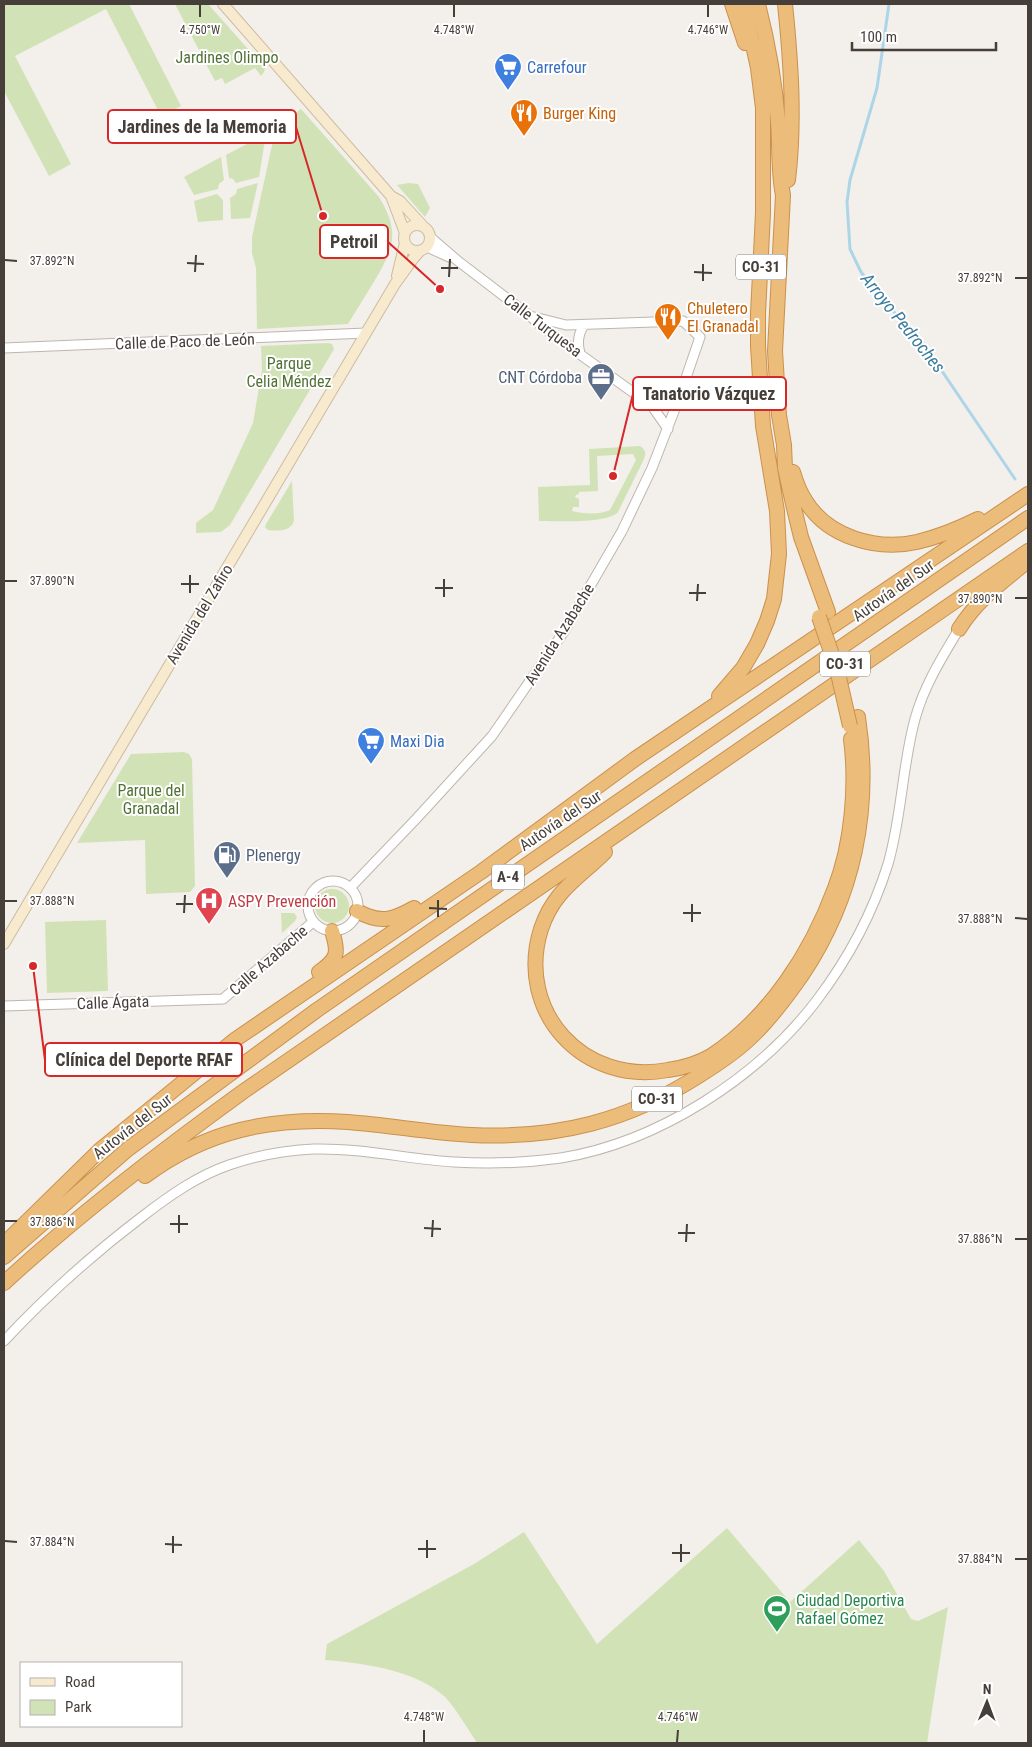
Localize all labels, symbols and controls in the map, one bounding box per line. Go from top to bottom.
scale bar [852,20,996,52]
text: 4.750°W [180,23,220,37]
text: 4.748°W [434,23,474,37]
text: 4.746°W [688,23,728,37]
text: 100 m [860,28,897,46]
park label: Jardines Olimpo [176,48,278,67]
supermarket icon: Carrefour [493,52,523,91]
place label: Carrefour [527,58,587,77]
restaurant icon: Burger King [509,98,539,137]
place label: Burger King [543,104,616,123]
callout: Jardines de la Memoria [108,110,296,143]
text: Jardines de la Memoria [118,116,286,137]
callout: Petroil [320,225,388,258]
text: Petroil [330,231,378,252]
text: 37.892°N [30,254,74,268]
road number: CO-31 [736,254,786,280]
water label: Arroyo Pedroches [856,268,950,377]
text: 37.892°N [958,271,1002,285]
street label: Calle Turquesa [500,290,586,361]
place label: Chuletero El Granadal [687,299,759,336]
restaurant icon: Chuletero El Granadal [653,302,683,341]
street label: Calle de Paco de León [115,330,255,353]
park label: Parque Celia Méndez [246,354,332,391]
office icon: CNT Córdoba [586,362,616,401]
place label: CNT Córdoba [498,368,582,387]
callout: Tanatorio Vázquez [633,377,786,410]
text: Tanatorio Vázquez [643,383,775,404]
street label: Autovía del Sur [849,555,938,625]
street label: Avenida del Zafiro [162,561,237,668]
text: 37.890°N [30,574,74,588]
street label: Avenida Azabache [521,580,598,688]
text: 37.890°N [958,592,1002,606]
road number: CO-31 [820,652,870,676]
supermarket icon: Maxi Dia [356,726,386,765]
place label: Maxi Dia [390,732,445,751]
park label: Parque del Granadal [117,781,185,818]
street label: Autovía del Sur [516,786,605,855]
fuel station icon: Plenergy [212,840,242,879]
place label: Plenergy [246,846,301,865]
road number: A-4 [492,864,524,890]
hospital icon: ASPY Prevención [194,886,224,925]
place label: ASPY Prevención [228,892,336,911]
text: 37.888°N [30,894,74,908]
text: 37.888°N [958,912,1002,926]
street label: Calle Azabache [225,921,311,1000]
street label: Calle Ágata [76,992,150,1013]
callout: Clínica del Deporte RFAF [45,1043,242,1076]
text: Clínica del Deporte RFAF [55,1049,233,1070]
road number: CO-31 [632,1086,682,1112]
street label: Autovía del Sur [89,1090,176,1163]
text: 37.886°N [30,1215,74,1229]
text: 37.886°N [958,1232,1002,1246]
text: 37.884°N [30,1535,74,1549]
text: 37.884°N [958,1552,1002,1566]
place label: Ciudad Deportiva Rafael Gómez [796,1591,904,1628]
sports icon: Ciudad Deportiva Rafael Gómez [762,1594,792,1633]
legend [20,1662,182,1727]
text: Road [65,1673,95,1691]
north arrow [962,1677,1012,1727]
text: N [983,1681,992,1697]
text: Park [65,1698,92,1716]
text: 4.748°W [404,1710,444,1724]
text: 4.746°W [658,1710,698,1724]

